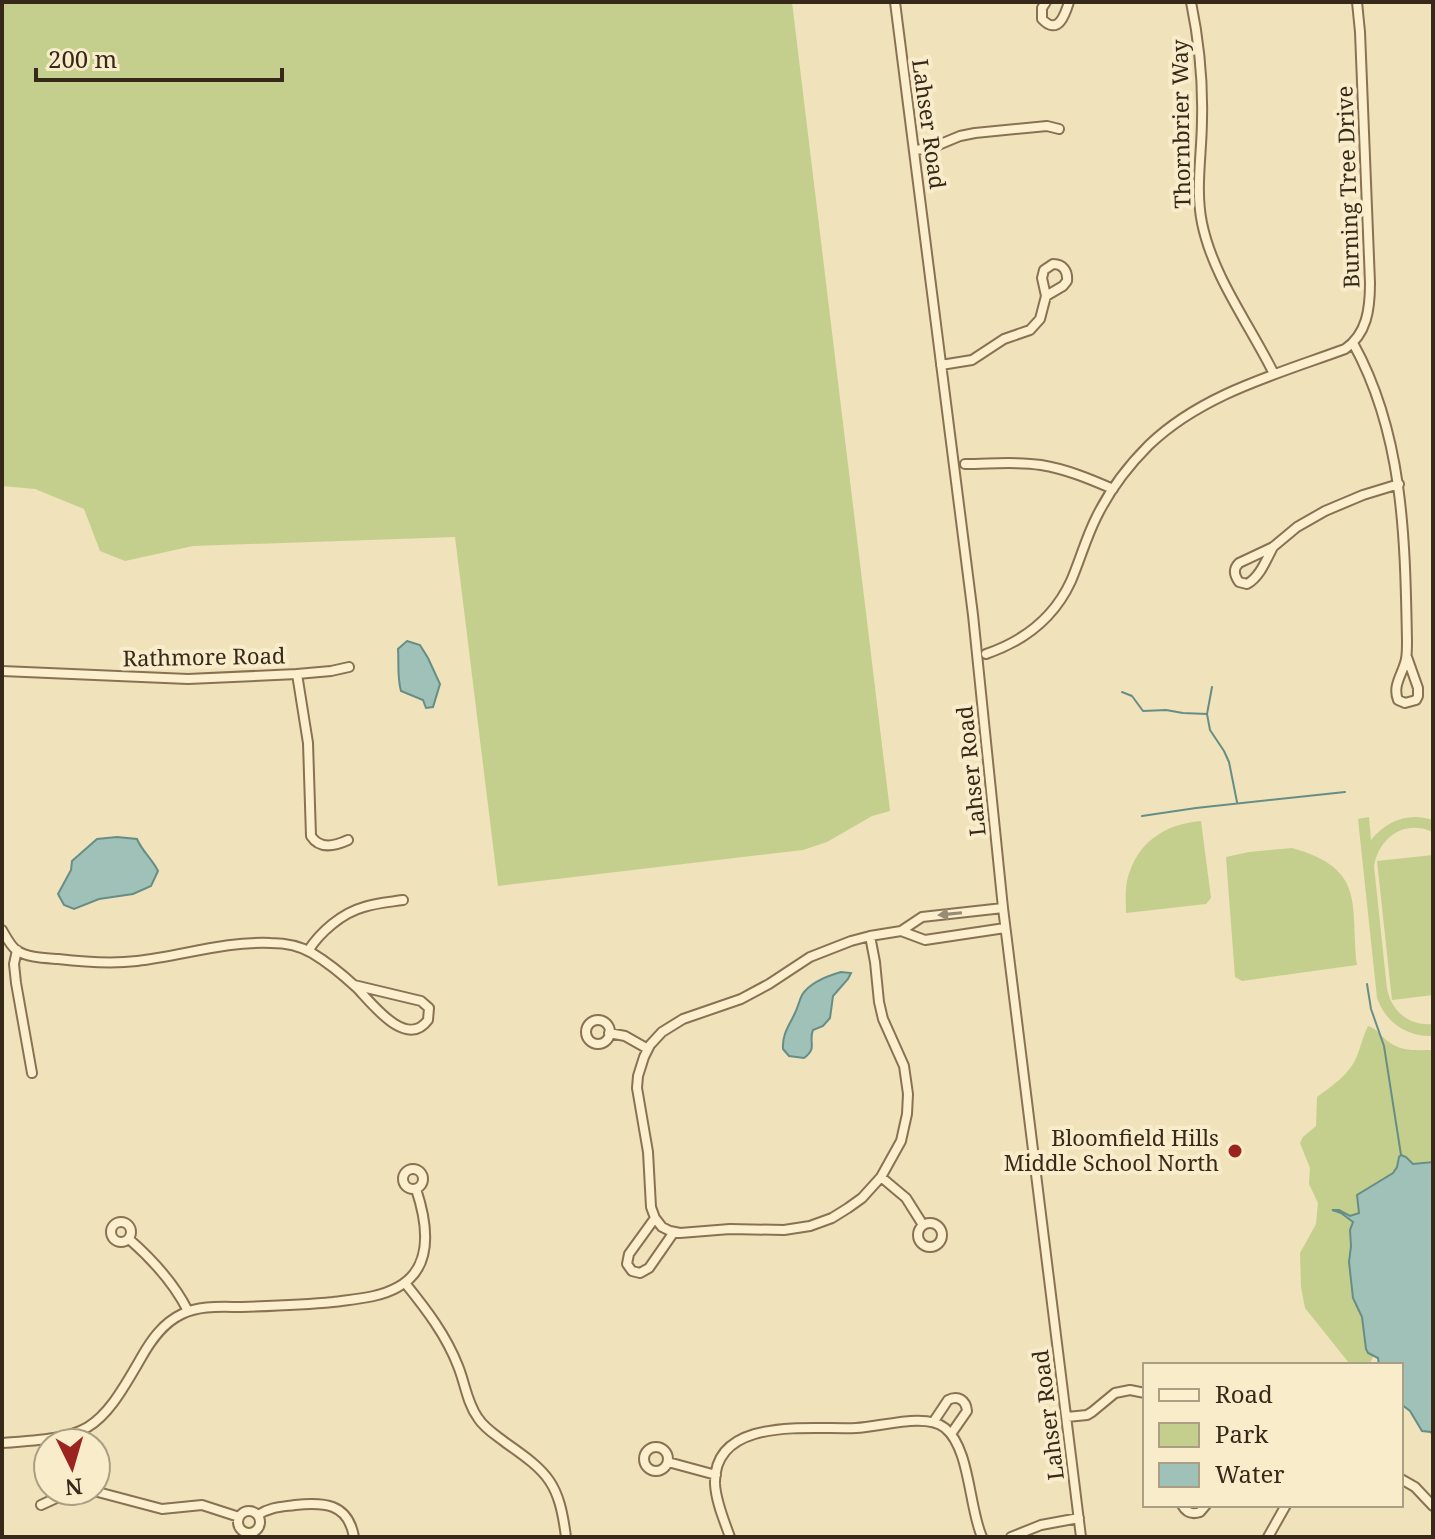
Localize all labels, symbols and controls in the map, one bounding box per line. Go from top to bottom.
scale bar [36,32,282,82]
street label: Thornbrier Way [1164,39,1196,209]
text: 200 m [48,42,117,75]
street label: Lahser Road [906,57,954,191]
street label: Burning Tree Drive [1328,85,1366,289]
street label: Rathmore Road [122,640,286,672]
street label: Lahser Road [948,704,992,838]
one-way arrow [937,908,962,921]
place label: Bloomfield Hills Middle School North [1004,1122,1219,1177]
marker: Bloomfield Hills Middle School North [1226,1142,1244,1160]
street label: Lahser Road [1024,1348,1070,1482]
legend [1143,1363,1403,1507]
text: Road [1215,1377,1273,1410]
text: Park [1215,1417,1269,1450]
north arrow [32,1427,112,1507]
text: Water [1215,1457,1285,1490]
text: N [64,1472,84,1504]

